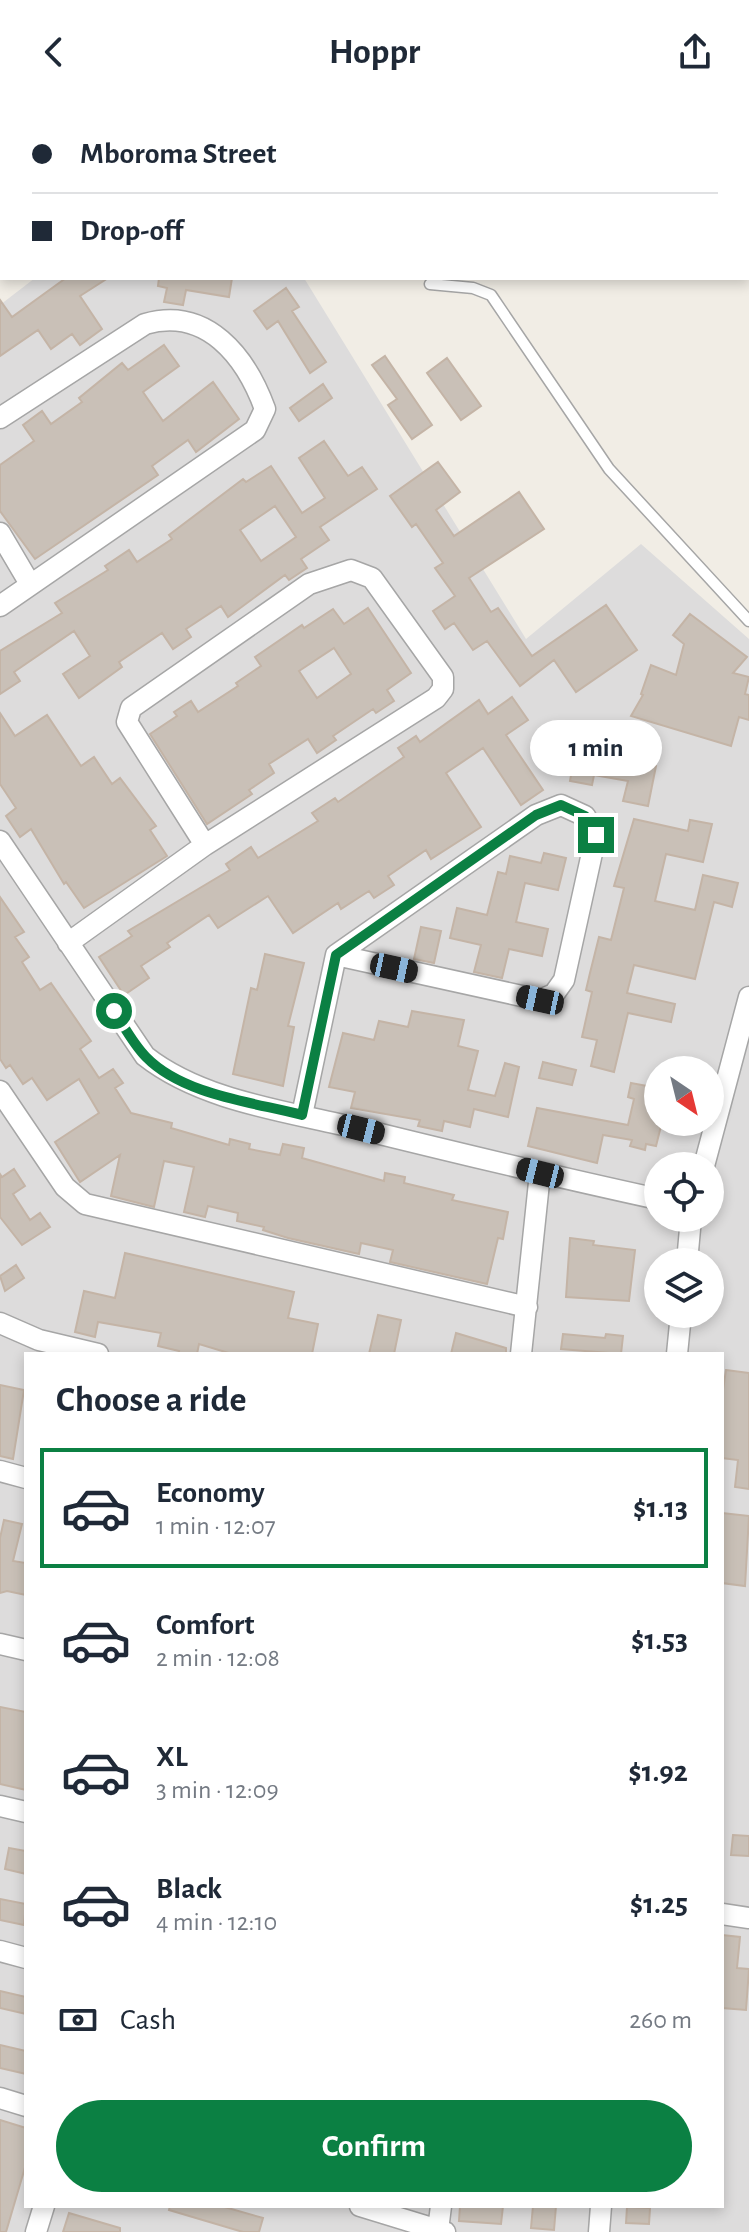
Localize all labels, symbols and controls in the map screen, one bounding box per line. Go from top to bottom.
icon: back [32,30,76,74]
icon: share [673,30,717,74]
text: Hoppr [329,34,420,70]
text: Mboroma Street [80,139,276,169]
text: Drop-off [80,216,183,246]
callout: 1 min [530,719,662,775]
text: 1 min [569,735,623,761]
route end [578,817,614,853]
car [368,951,420,985]
car [514,983,566,1017]
route start [96,993,132,1029]
north arrow [644,1056,724,1136]
map controls [644,1056,724,1328]
car [335,1112,387,1146]
button: locate [644,1152,724,1232]
car [514,1156,566,1190]
button: layers [644,1248,724,1328]
text: Choose a ride [56,1382,246,1418]
icon: car [60,1472,132,1544]
text: Economy [156,1478,265,1508]
text: $1.13 [633,1493,688,1523]
text: 1 min · 12:07 [156,1513,276,1539]
icon: car [60,1604,132,1676]
text: Comfort [156,1610,255,1640]
text: $1.53 [631,1625,688,1655]
text: 2 min · 12:08 [156,1645,280,1671]
icon: car [60,1736,132,1808]
text: XL [156,1742,188,1772]
text: $1.92 [628,1757,688,1787]
text: 3 min · 12:09 [156,1777,279,1803]
icon: car [60,1868,132,1940]
text: Black [156,1874,222,1904]
text: $1.25 [630,1889,688,1919]
text: 4 min · 12:10 [156,1909,277,1935]
icon: cash [56,1998,100,2042]
text: Cash [120,2005,176,2035]
text: 260 m [629,2007,692,2033]
button: Confirm [56,2100,692,2192]

